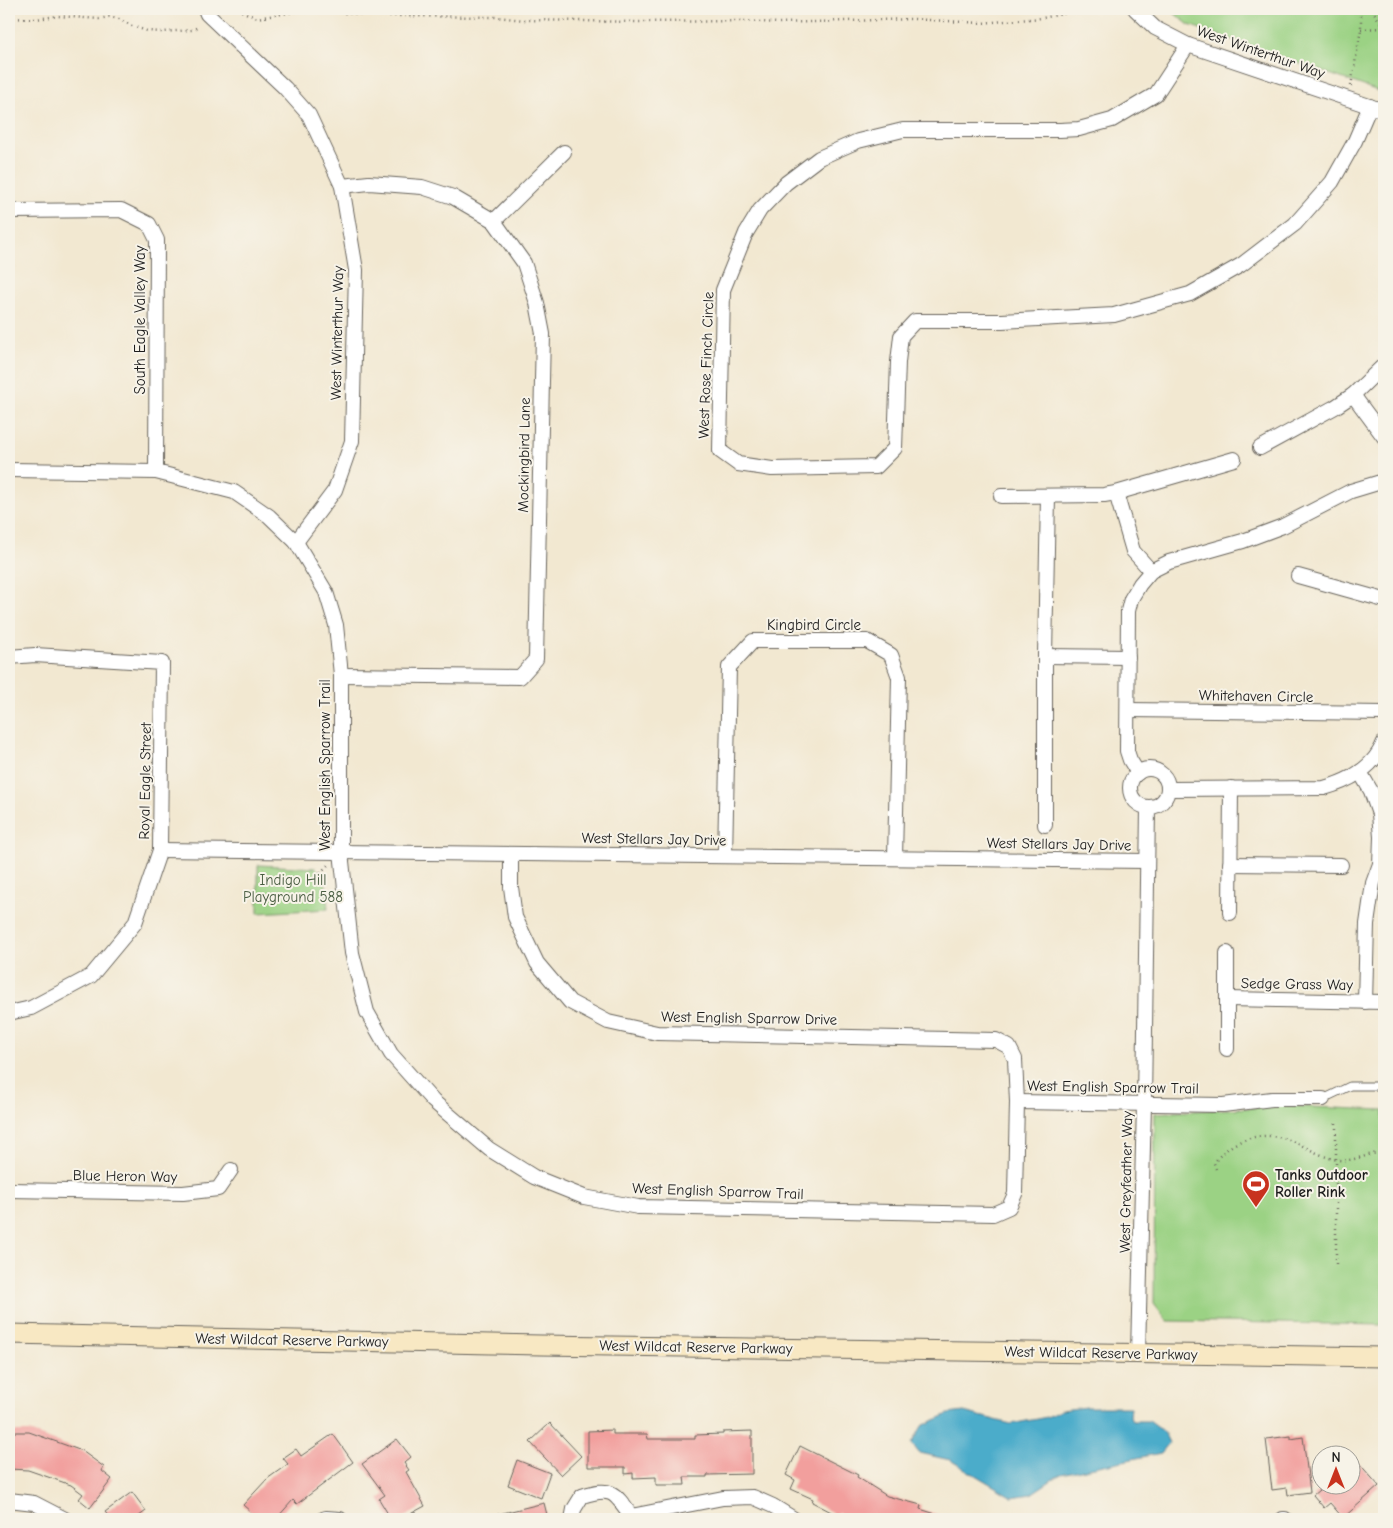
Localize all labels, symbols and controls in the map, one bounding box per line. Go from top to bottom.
street label: West Winterthur Way [1194,22,1328,82]
street label: South Eagle Valley Way [131,245,149,394]
street label: West Winterthur Way [327,265,347,400]
street label: West Rose Finch Circle [694,291,718,439]
street label: Mockingbird Lane [514,397,534,513]
street label: Kingbird Circle [767,616,862,634]
street label: West English Sparrow Trail [316,679,334,851]
street label: Whitehaven Circle [1199,686,1314,706]
street label: Royal Eagle Street [135,722,155,840]
street label: West Stellars Jay Drive [581,829,727,849]
street label: West Stellars Jay Drive [986,834,1132,854]
park label: Indigo Hill Playground 588 [243,871,343,906]
street label: Sedge Grass Way [1241,974,1354,994]
street label: West English Sparrow Drive [661,1007,838,1029]
street label: West English Sparrow Trail [1027,1077,1199,1097]
street label: West Greyfeather Way [1116,1111,1136,1253]
street label: Blue Heron Way [73,1166,178,1186]
place label: Tanks Outdoor Roller Rink [1275,1166,1368,1201]
sports icon: Tanks Outdoor Roller Rink [1241,1169,1271,1208]
street label: West English Sparrow Trail [632,1179,804,1203]
street label: West Wildcat Reserve Parkway [195,1329,389,1351]
street label: West Wildcat Reserve Parkway [599,1336,793,1358]
street label: West Wildcat Reserve Parkway [1004,1342,1198,1364]
north arrow [1310,1446,1360,1496]
text: N [1331,1449,1341,1466]

